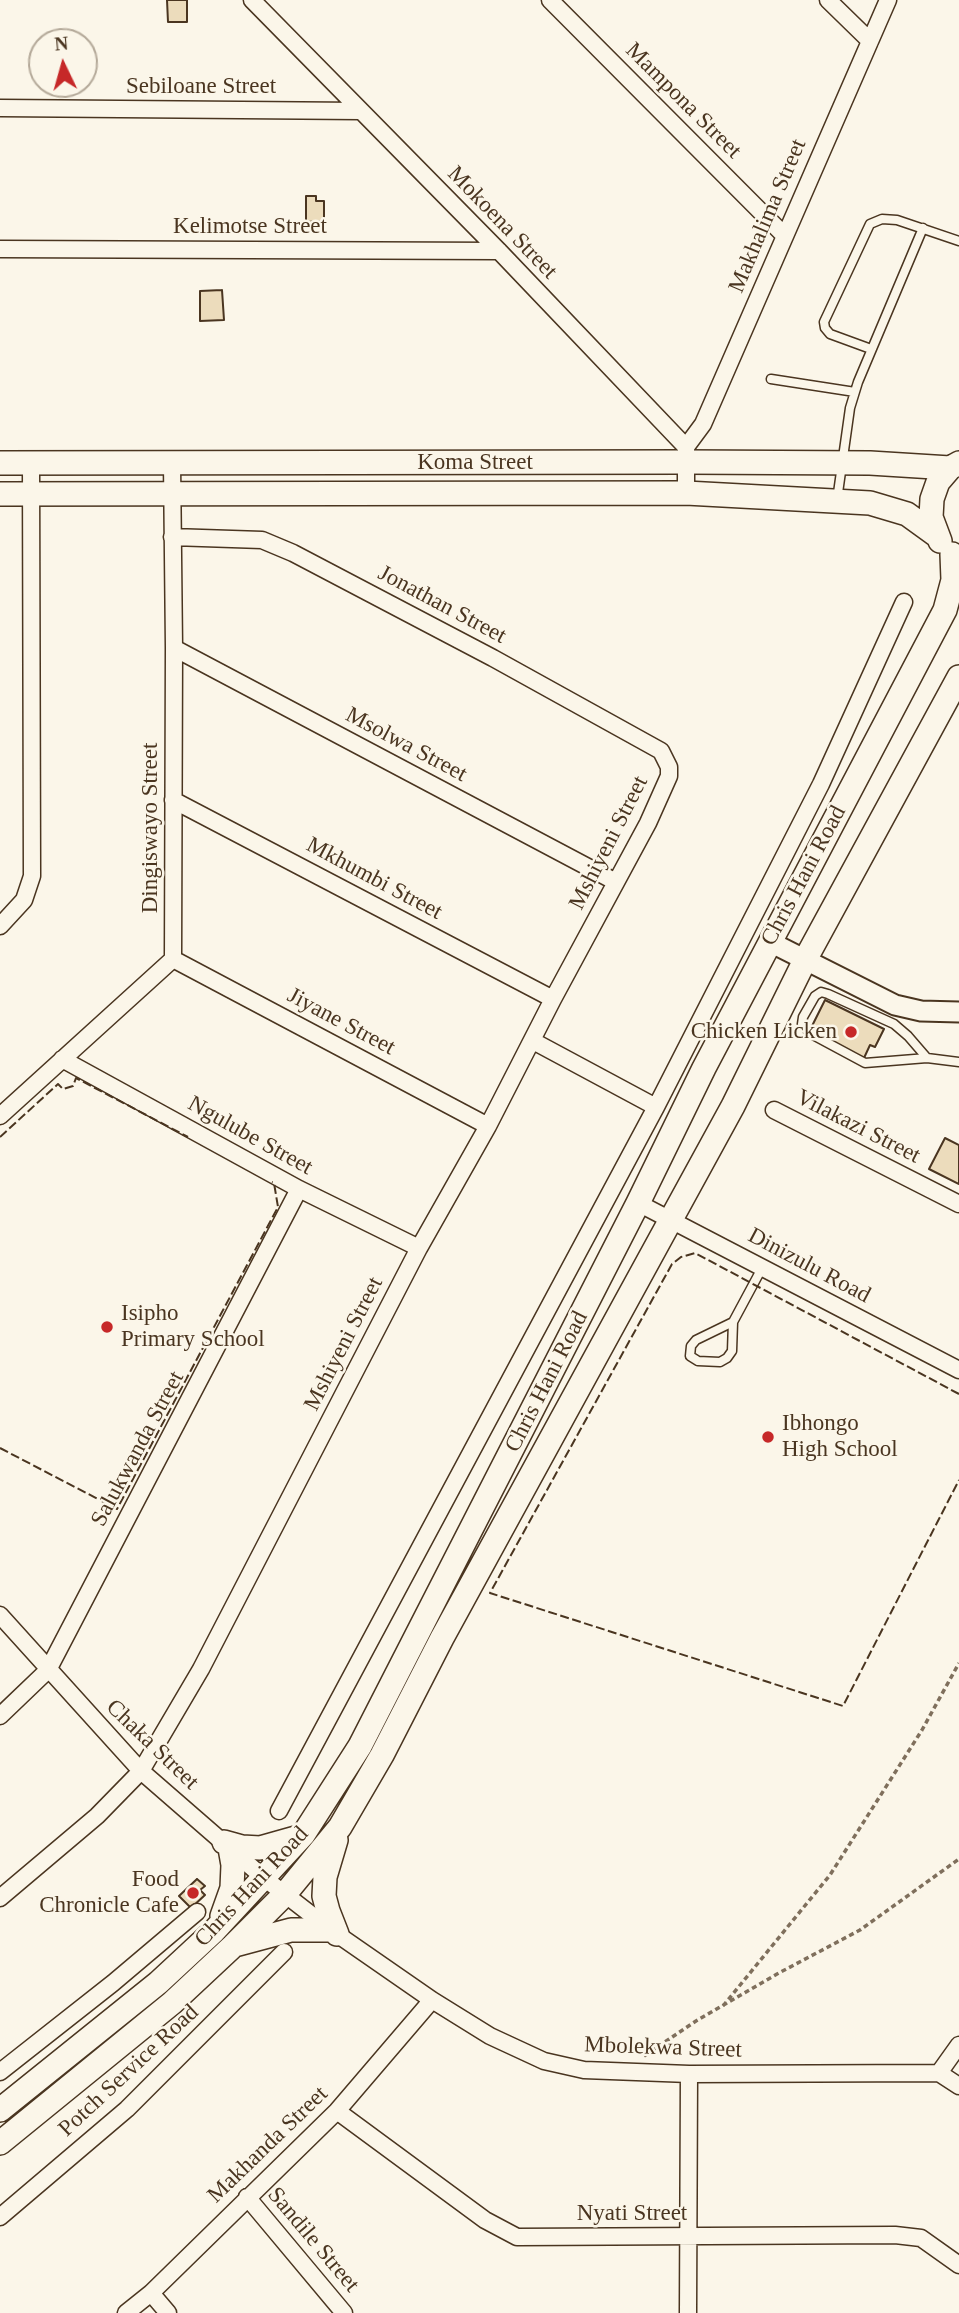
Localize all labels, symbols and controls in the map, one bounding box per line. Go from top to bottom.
north arrow [28,28,98,98]
text: N [54,33,69,55]
street label: Mampona Street [619,37,747,165]
street label: Sebiloane Street [126,73,276,101]
street label: Makhalima Street [723,135,813,297]
street label: Mokoena Street [441,161,563,285]
street label: Kelimotse Street [173,213,327,241]
street label: Koma Street [417,449,533,477]
street label: Jonathan Street [373,560,511,650]
street label: Msolwa Street [341,701,471,789]
street label: Dingiswayo Street [137,743,165,913]
street label: Mshiyeni Street [563,772,655,914]
street label: Chris Hani Road [756,801,852,951]
street label: Mkhumbi Street [301,832,447,926]
street label: Jiyane Street [282,982,400,1062]
place label: Chicken Licken [691,1018,837,1046]
marker: Chicken Licken [843,1024,859,1040]
street label: Vilakazi Street [791,1084,925,1170]
street label: Ngulube Street [183,1090,317,1182]
street label: Dinizulu Road [743,1222,875,1310]
street label: Mshiyeni Street [298,1273,390,1415]
place label: Isipho Primary School [121,1300,265,1354]
street label: Chris Hani Road [500,1307,594,1457]
marker: Isipho Primary School [99,1319,115,1335]
street label: Salukwanda Street [85,1367,191,1531]
place label: Ibhongo High School [782,1410,898,1464]
marker: Ibhongo High School [760,1429,776,1445]
street label: Chaka Street [100,1694,204,1796]
street label: Chris Hani Road [189,1821,315,1953]
place label: Food Chronicle Cafe [39,1866,179,1920]
marker: Food Chronicle Cafe [185,1885,201,1901]
street label: Potch Service Road [53,1999,205,2143]
street label: Mbolekwa Street [584,2031,742,2065]
street label: Makhanda Street [202,2081,334,2209]
street label: Sandile Street [261,2182,365,2298]
street label: Nyati Street [577,2200,687,2228]

